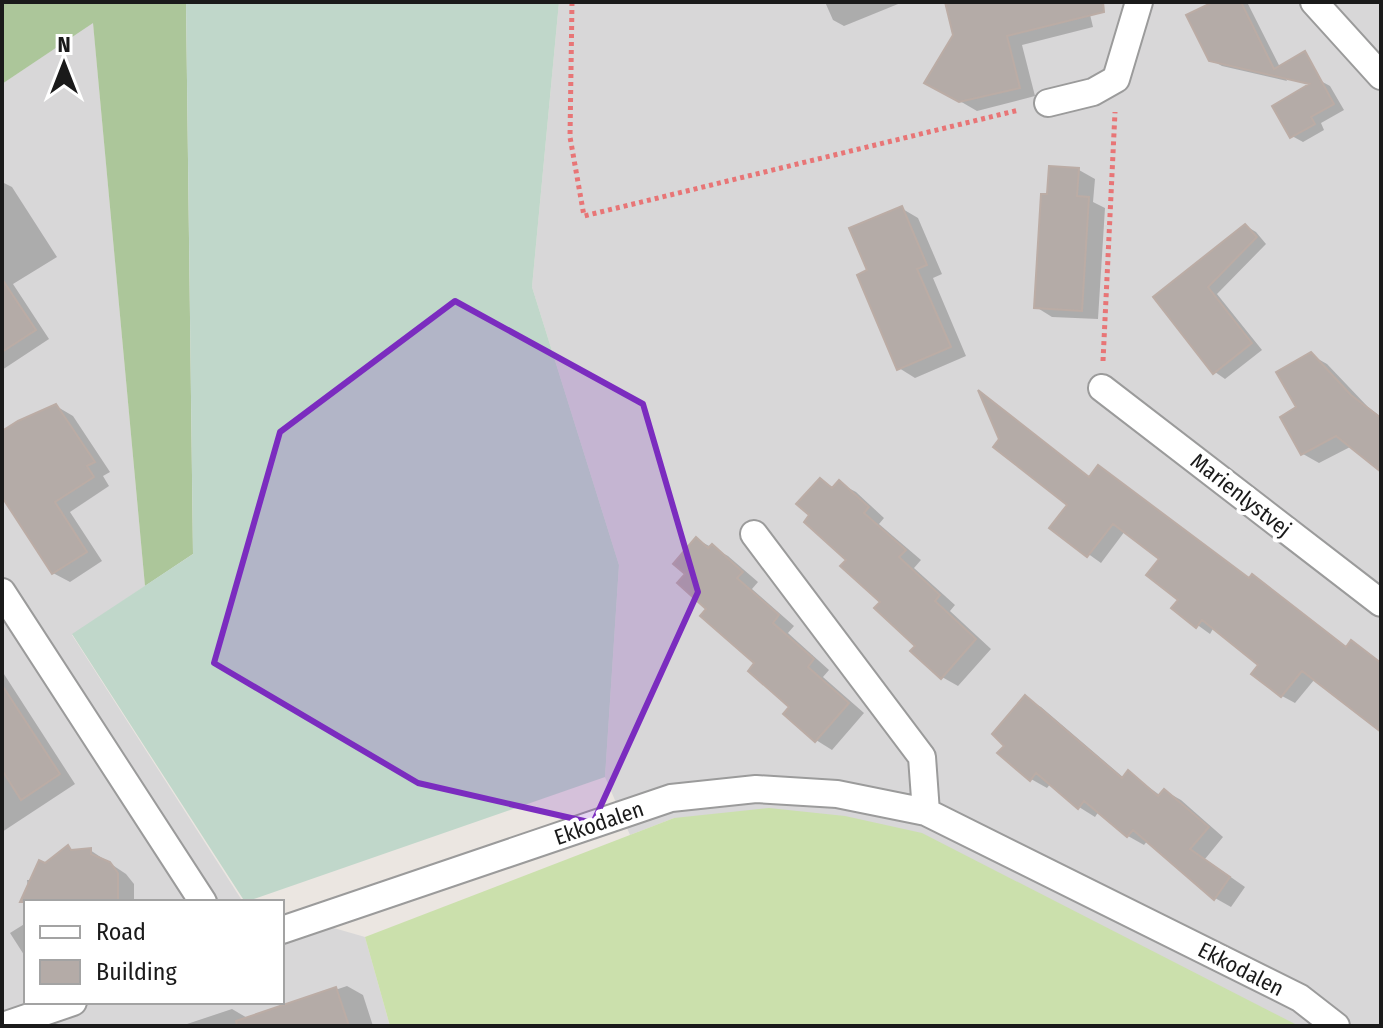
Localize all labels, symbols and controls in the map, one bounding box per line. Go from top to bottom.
north arrow [24,24,104,104]
text: N [57,31,71,58]
street label: Marienlystvej [1185,447,1297,543]
street label: Ekkodalen [551,795,647,851]
legend [24,900,284,1004]
text: Road [96,918,146,946]
street label: Ekkodalen [1194,936,1288,1002]
text: Building [96,958,178,986]

